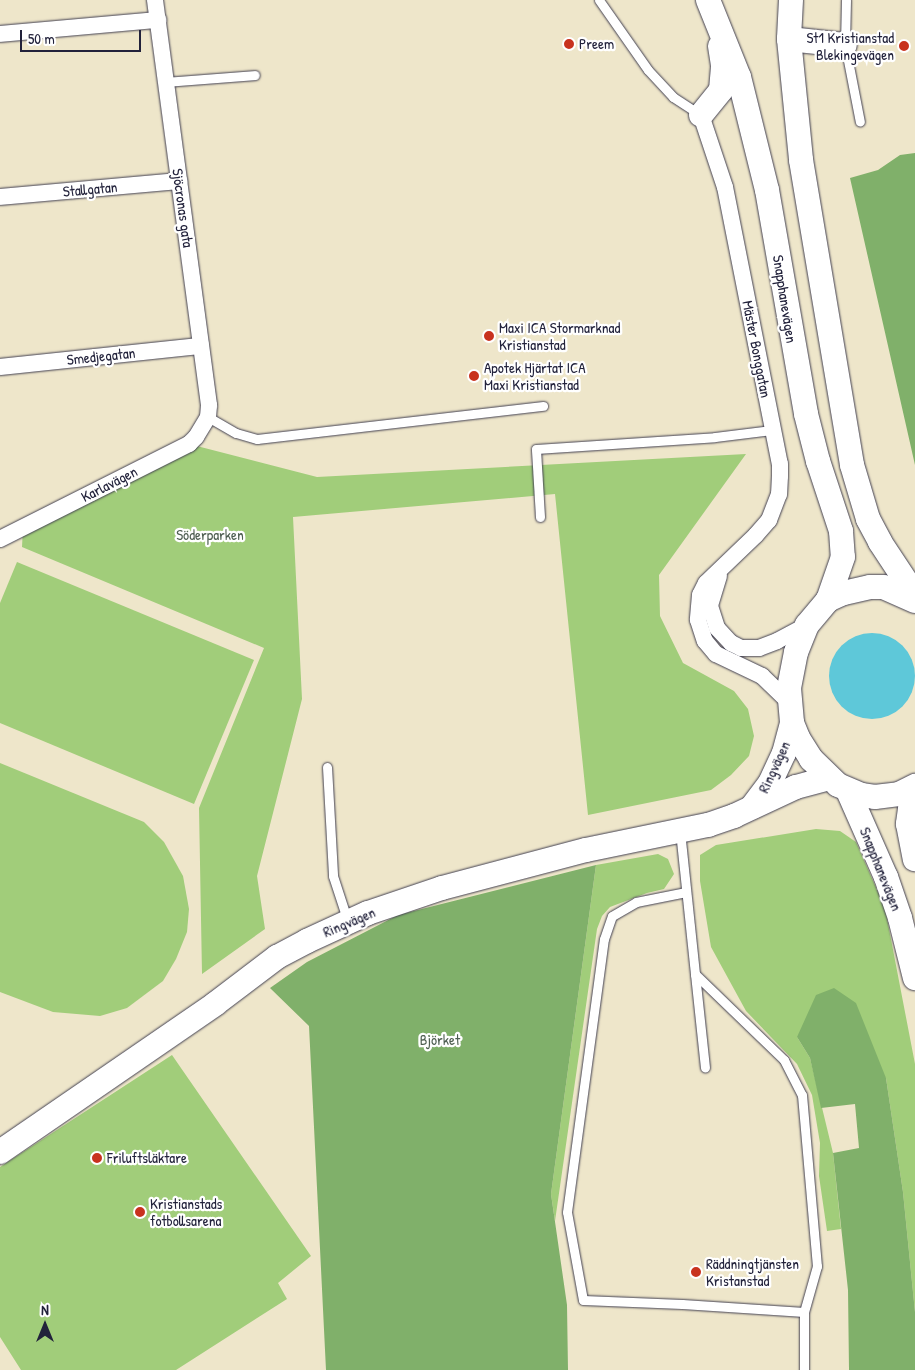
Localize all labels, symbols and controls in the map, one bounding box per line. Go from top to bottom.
scale bar [22,20,144,52]
text: 50 m [28,28,55,49]
place label: St1 Kristianstad Blekingevägen [806,28,894,63]
place label: Preem [579,35,614,53]
marker: Preem [563,38,575,50]
marker: St1 Kristianstad Blekingevägen [898,40,910,52]
street label: Sjöcronas gata [169,167,197,249]
street label: Stallgatan [62,178,118,200]
street label: Snapphanevägen [769,254,801,344]
street label: Mäster Bonggatan [739,299,775,399]
place label: Maxi ICA Stormarknad Kristianstad [499,318,620,353]
marker: Maxi ICA Stormarknad Kristianstad [483,330,495,342]
street label: Smedjegatan [66,343,136,369]
place label: Apotek Hjärtat ICA Maxi Kristianstad [484,358,586,393]
marker: Apotek Hjärtat ICA Maxi Kristianstad [468,370,480,382]
street label: Karlavägen [78,462,140,506]
park label: Söderparken [176,526,244,544]
street label: Ringvägen [754,738,794,796]
street label: Snapphanevägen [856,825,906,913]
street label: Ringvägen [320,903,378,941]
park label: Björket [420,1031,460,1049]
place label: Friluftsläktare [107,1149,187,1167]
marker: Friluftsläktare [91,1152,103,1164]
place label: Kristianstads fotbollsarena [150,1194,222,1229]
marker: Kristianstads fotbollsarena [134,1206,146,1218]
place label: Räddningtjänsten Kristanstad [706,1254,799,1289]
marker: Räddningtjänsten Kristanstad [690,1266,702,1278]
north arrow [20,1300,70,1350]
text: N [41,1300,49,1319]

